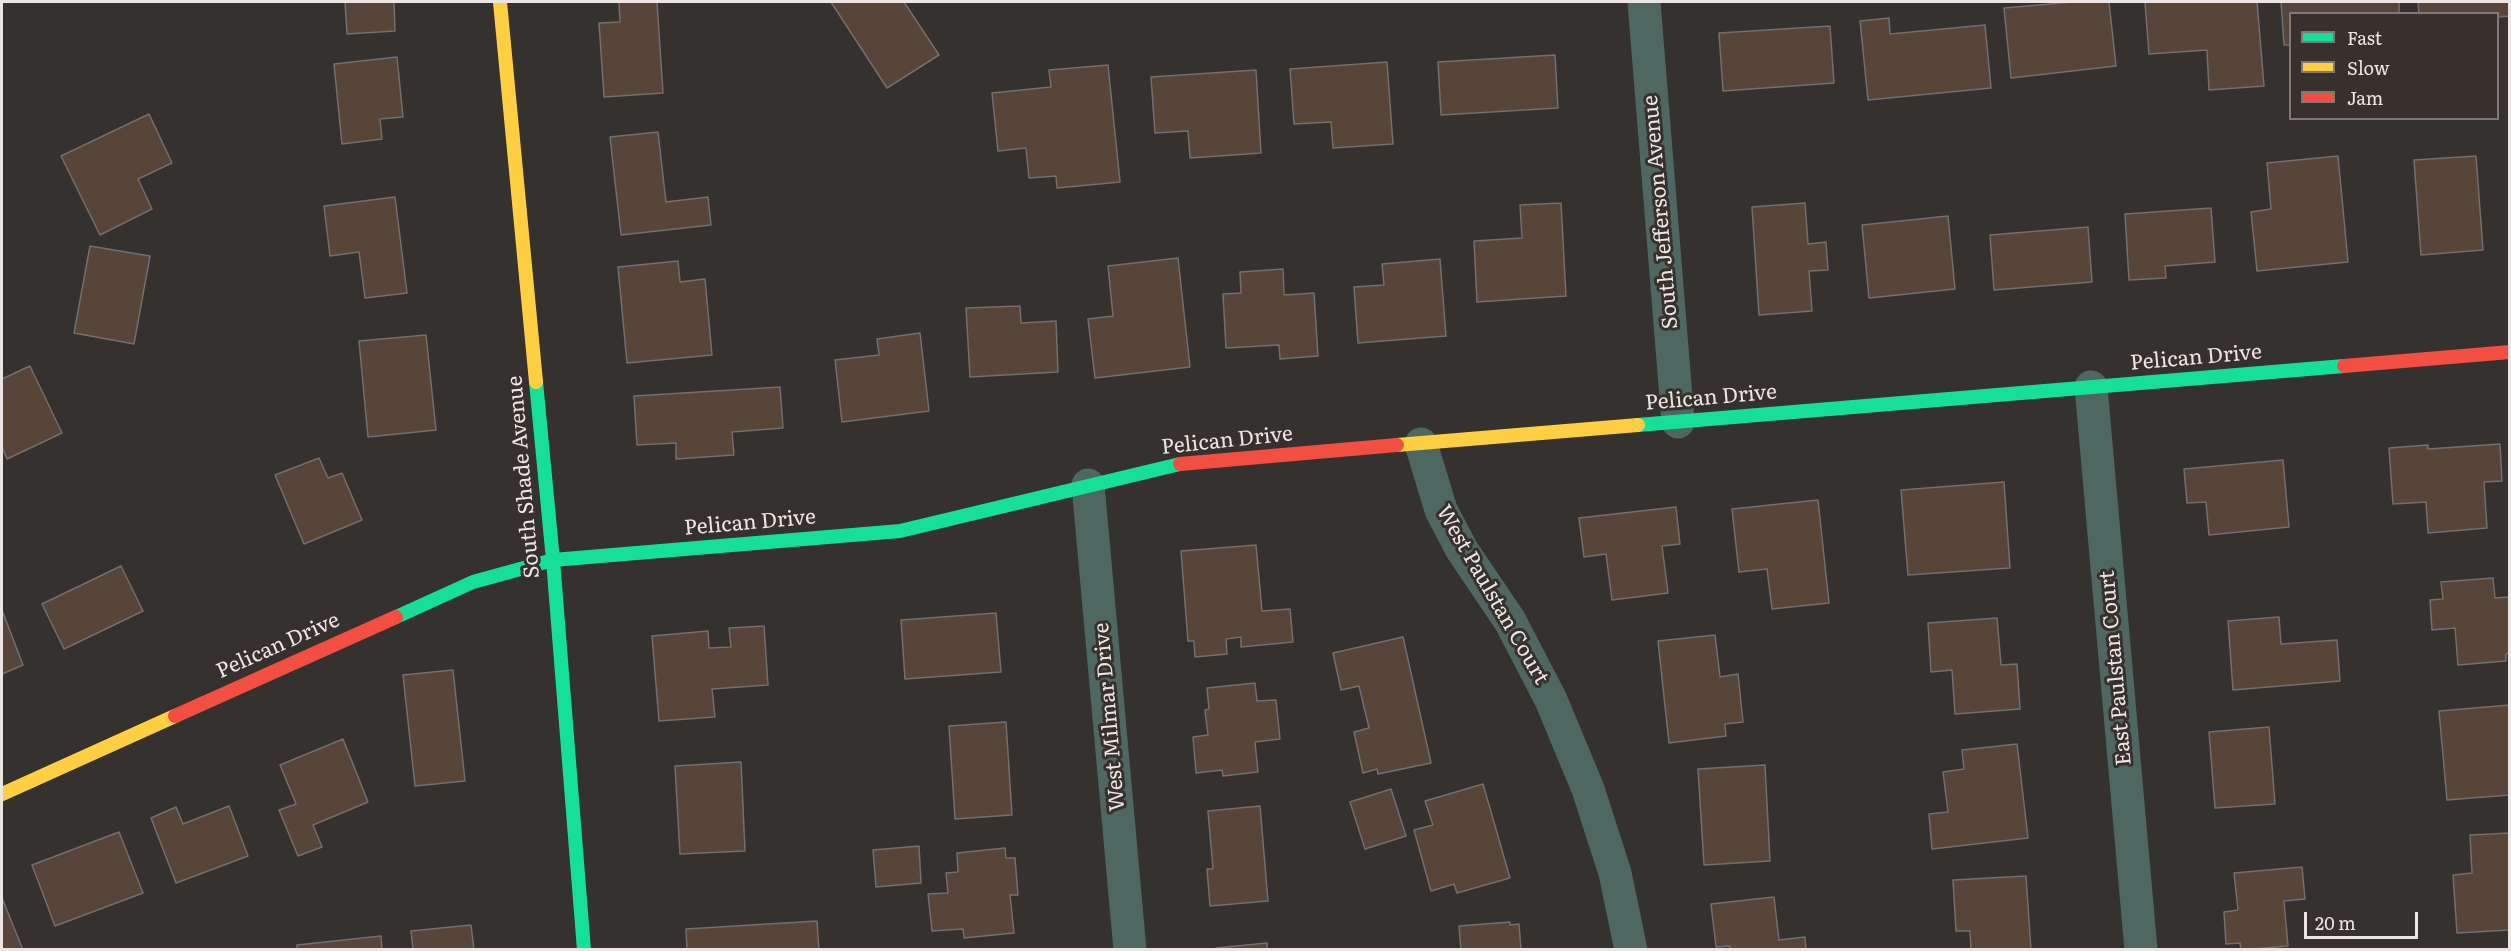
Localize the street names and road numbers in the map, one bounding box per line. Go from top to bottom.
street label: South Jefferson Avenue [1638,94,1684,330]
street label: Pelican Drive [2129,340,2263,376]
street label: South Shade Avenue [503,375,545,579]
street label: Pelican Drive [1644,380,1778,416]
street label: Pelican Drive [1160,422,1294,460]
street label: West Paulstan Court [1430,501,1554,689]
street label: Pelican Drive [683,505,817,541]
street label: East Paulstan Court [2095,569,2137,767]
street label: Pelican Drive [213,608,343,684]
street label: West Milmar Drive [1089,622,1131,812]

